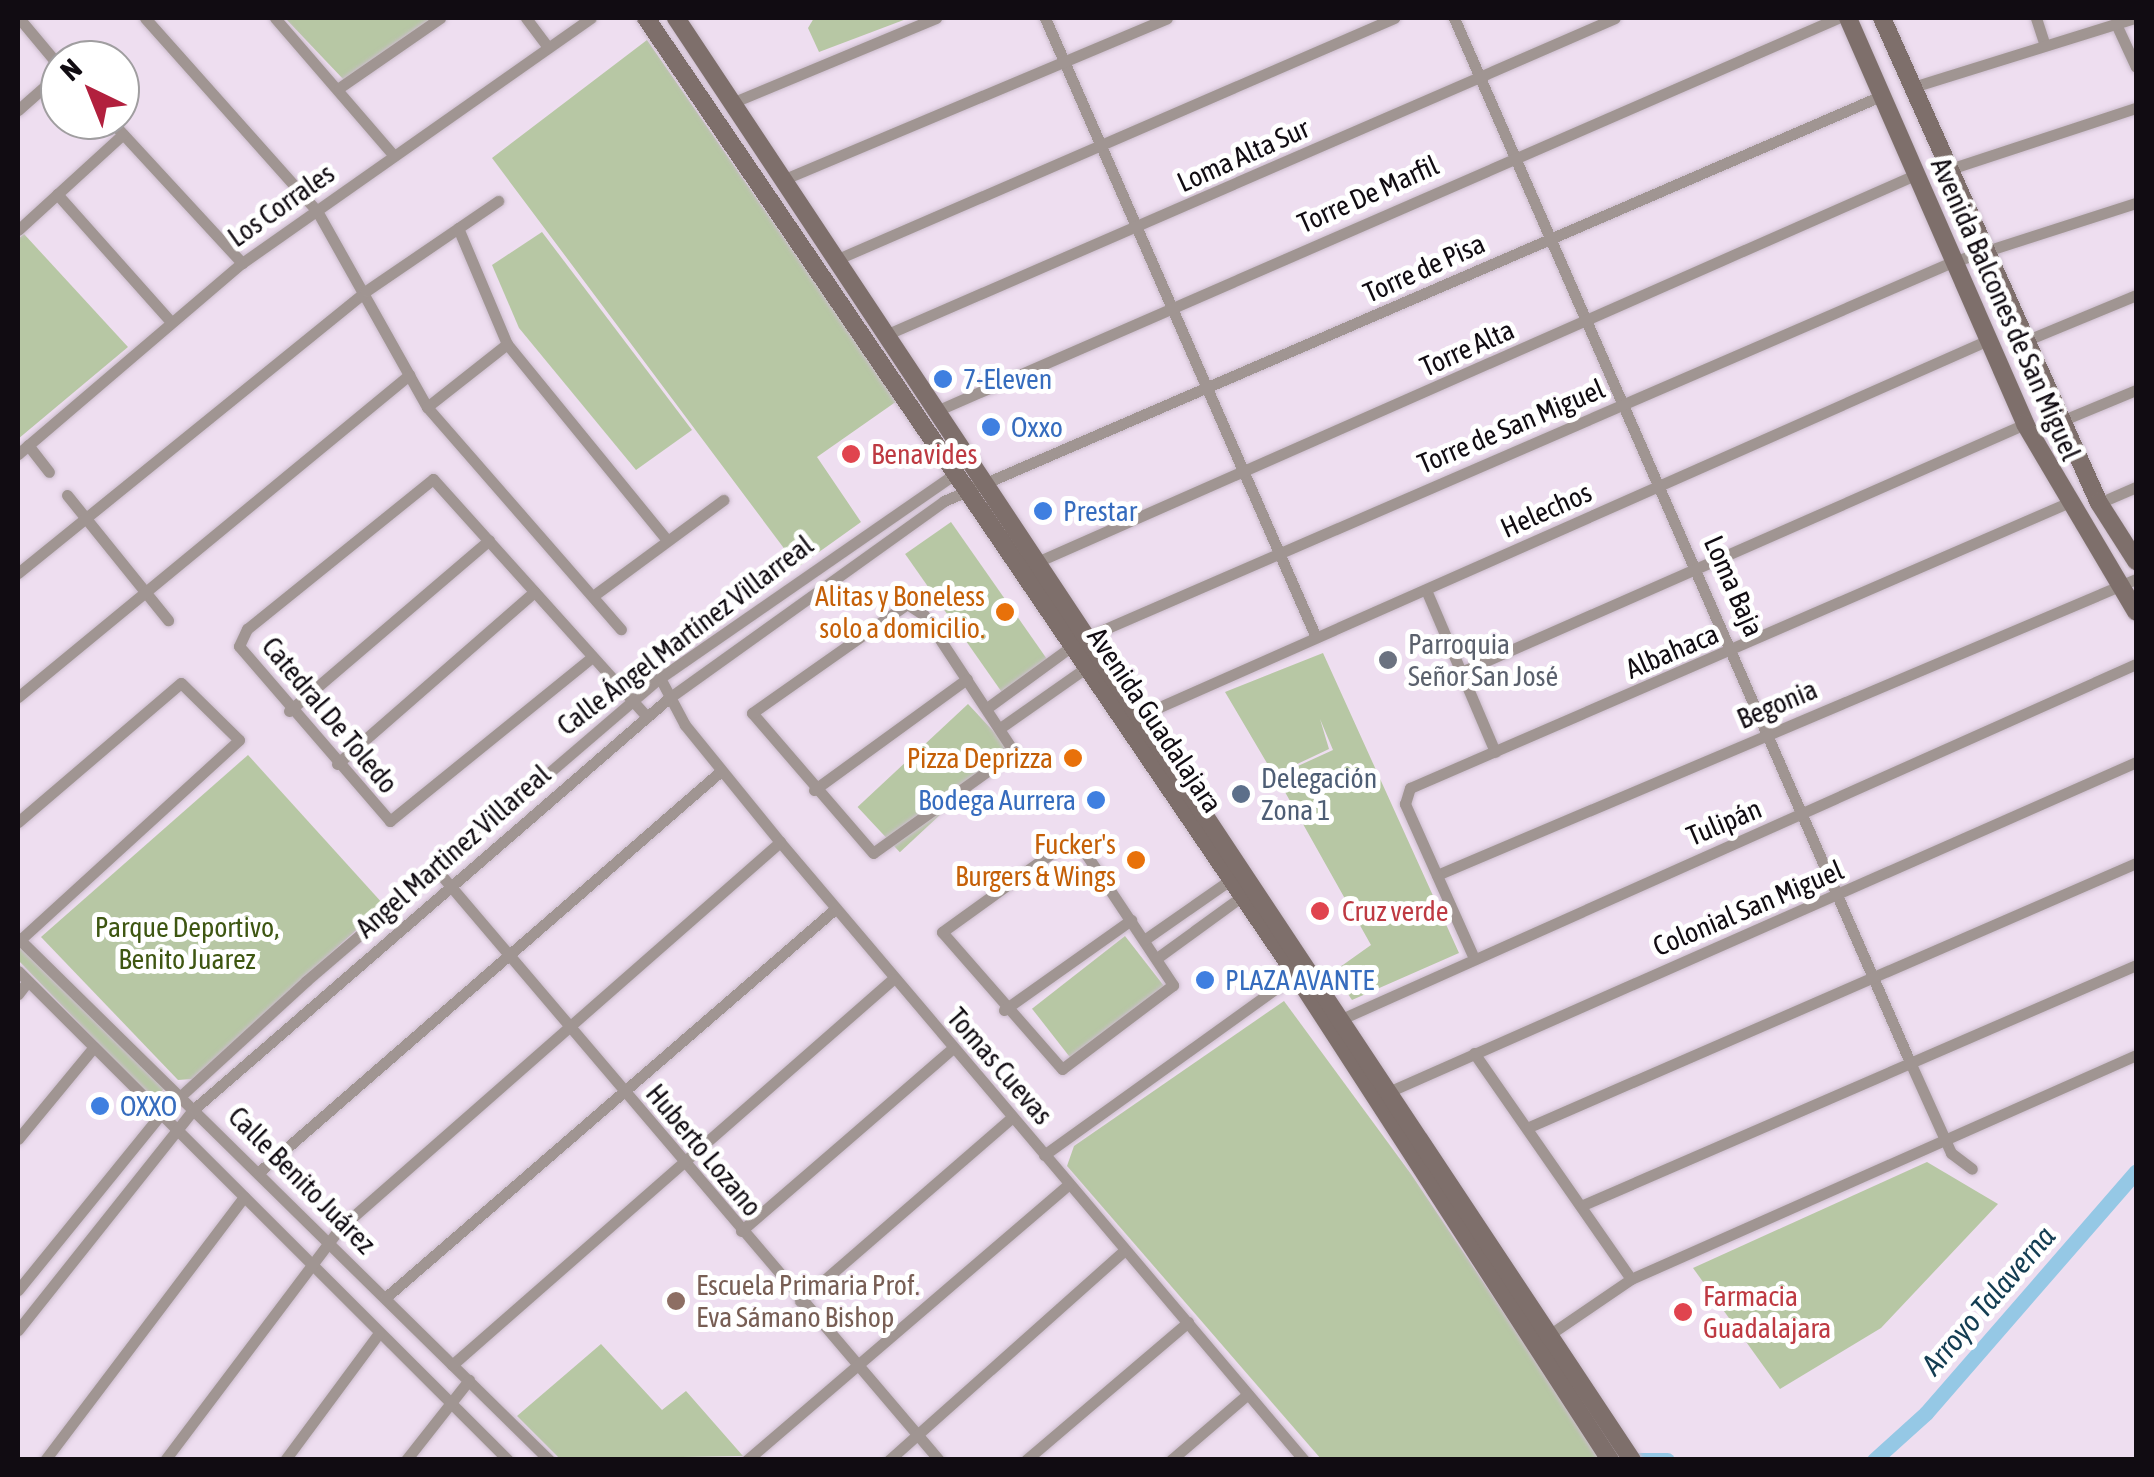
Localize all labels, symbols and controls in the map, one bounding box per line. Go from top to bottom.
north arrow [40,40,140,140]
text: N [54,52,88,87]
street label: Loma Alta Sur [1172,111,1314,199]
street label: Torre De Marfil [1292,148,1444,240]
street label: Avenida Balcones de San Miguel [1924,152,2088,466]
street label: Los Corrales [221,156,341,254]
street label: Torre de Pisa [1358,226,1490,310]
street label: Torre Alta [1415,313,1519,383]
place label: 7-Eleven [963,362,1052,396]
marker: 7-Eleven [932,368,954,390]
street label: Torre de San Miguel [1412,372,1610,480]
place label: Oxxo [1011,410,1063,444]
marker: Oxxo [980,416,1002,438]
place label: Benavides [871,437,977,471]
marker: Benavides [840,443,862,465]
street label: Helechos [1495,475,1597,545]
place label: Prestar [1063,494,1137,528]
marker: Prestar [1032,500,1054,522]
street label: Calle Ángel Martínez Villarreal [550,528,820,742]
street label: Loma Baja [1697,530,1771,642]
place label: Alitas y Boneless solo a domicilio. [815,579,985,645]
marker: Alitas y Boneless solo a domicilio. [994,601,1016,623]
street label: Albahaca [1621,617,1723,685]
street label: Avenida Guadalajara [1081,621,1229,819]
place label: Parroquia Señor San José [1408,627,1558,693]
street label: Catedral De Toledo [255,630,405,800]
marker: Parroquia Señor San José [1377,649,1399,671]
street label: Begonia [1732,672,1822,736]
place label: Pizza Deprizza [907,741,1053,775]
marker: Pizza Deprizza [1062,747,1084,769]
street label: Angel Martinez Villareal [349,757,557,945]
place label: Delegación Zona 1 [1261,761,1377,827]
place label: Bodega Aurrera [918,783,1076,817]
marker: Delegación Zona 1 [1230,783,1252,805]
marker: Bodega Aurrera [1085,789,1107,811]
street label: Tulipán [1681,791,1767,853]
place label: Fucker's Burgers & Wings [955,827,1116,893]
marker: Fucker's Burgers & Wings [1125,849,1147,871]
street label: Colonial San Miguel [1648,853,1848,963]
place label: Cruz verde [1342,894,1449,928]
marker: Cruz verde [1307,898,1333,924]
park label: Parque Deportivo, Benito Juarez [95,910,279,976]
place label: PLAZA AVANTE [1225,963,1374,997]
marker: PLAZA AVANTE [1194,969,1216,991]
street label: Tomas Cuevas [940,1001,1060,1131]
street label: Huberto Lozano [639,1077,769,1223]
place label: OXXO [120,1089,177,1123]
marker: OXXO [89,1095,111,1117]
street label: Calle Benito Juárez [222,1100,382,1260]
water label: Arroyo Talaverna [1914,1218,2062,1382]
place label: Escuela Primaria Prof. Eva Sámano Bishop [696,1268,920,1334]
place label: Farmacia Guadalajara [1703,1279,1831,1345]
marker: Escuela Primaria Prof. Eva Sámano Bishop [665,1290,687,1312]
marker: Farmacia Guadalajara [1672,1301,1694,1323]

